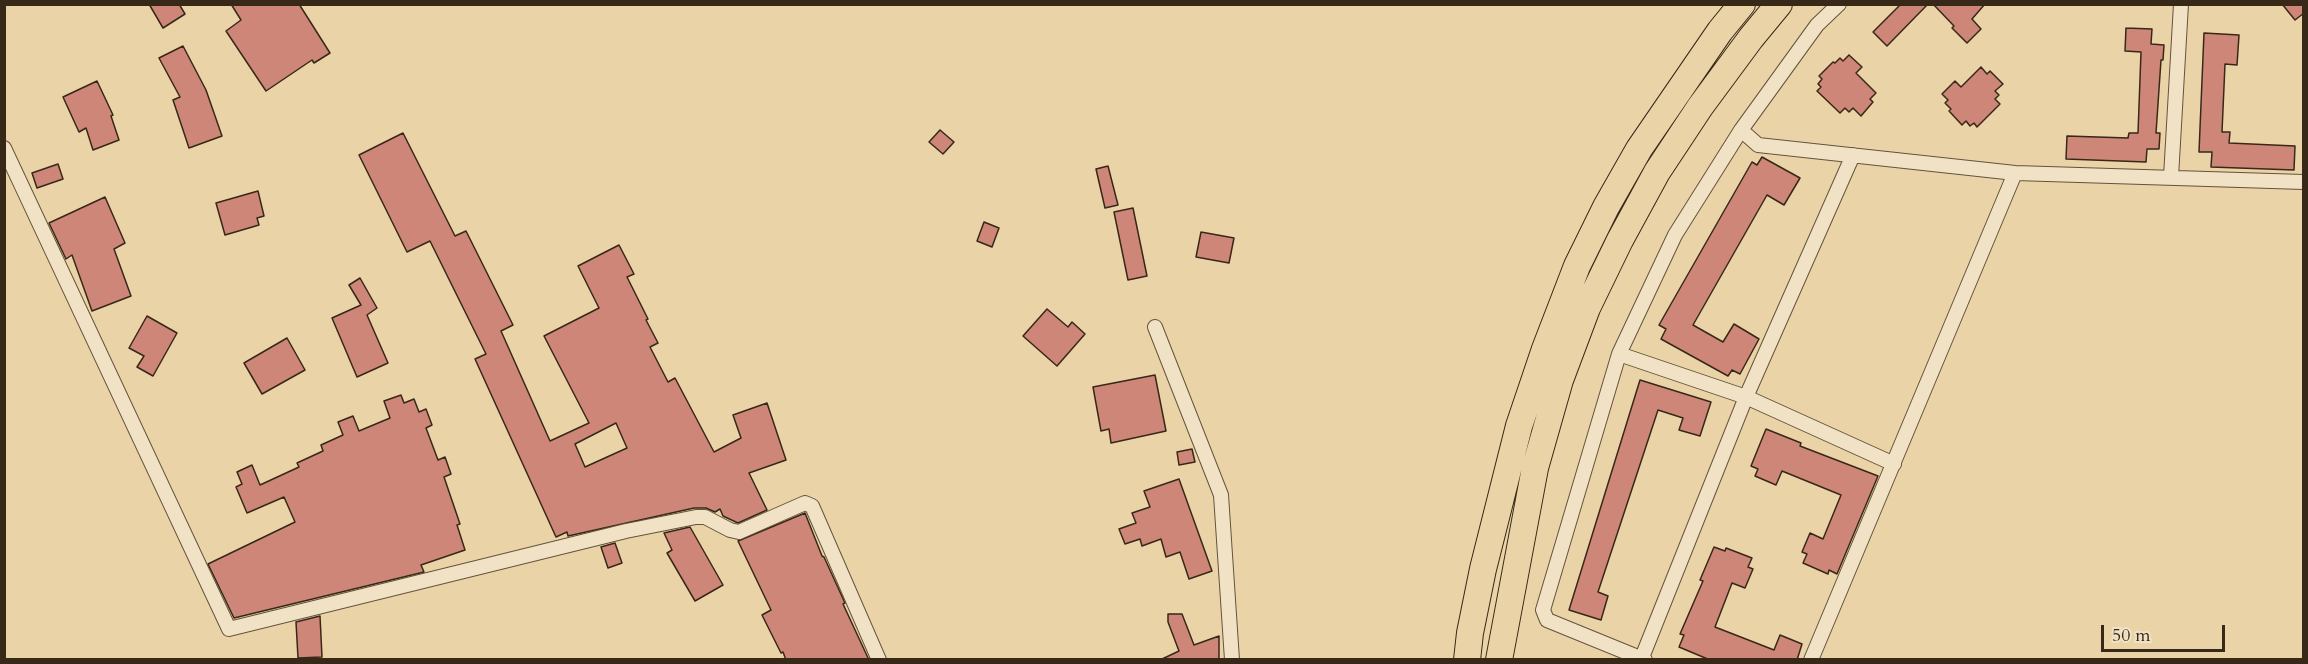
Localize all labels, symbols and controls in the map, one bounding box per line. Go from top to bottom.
scale bar [2104,613,2228,651]
text: 50 m [2112,623,2151,648]

